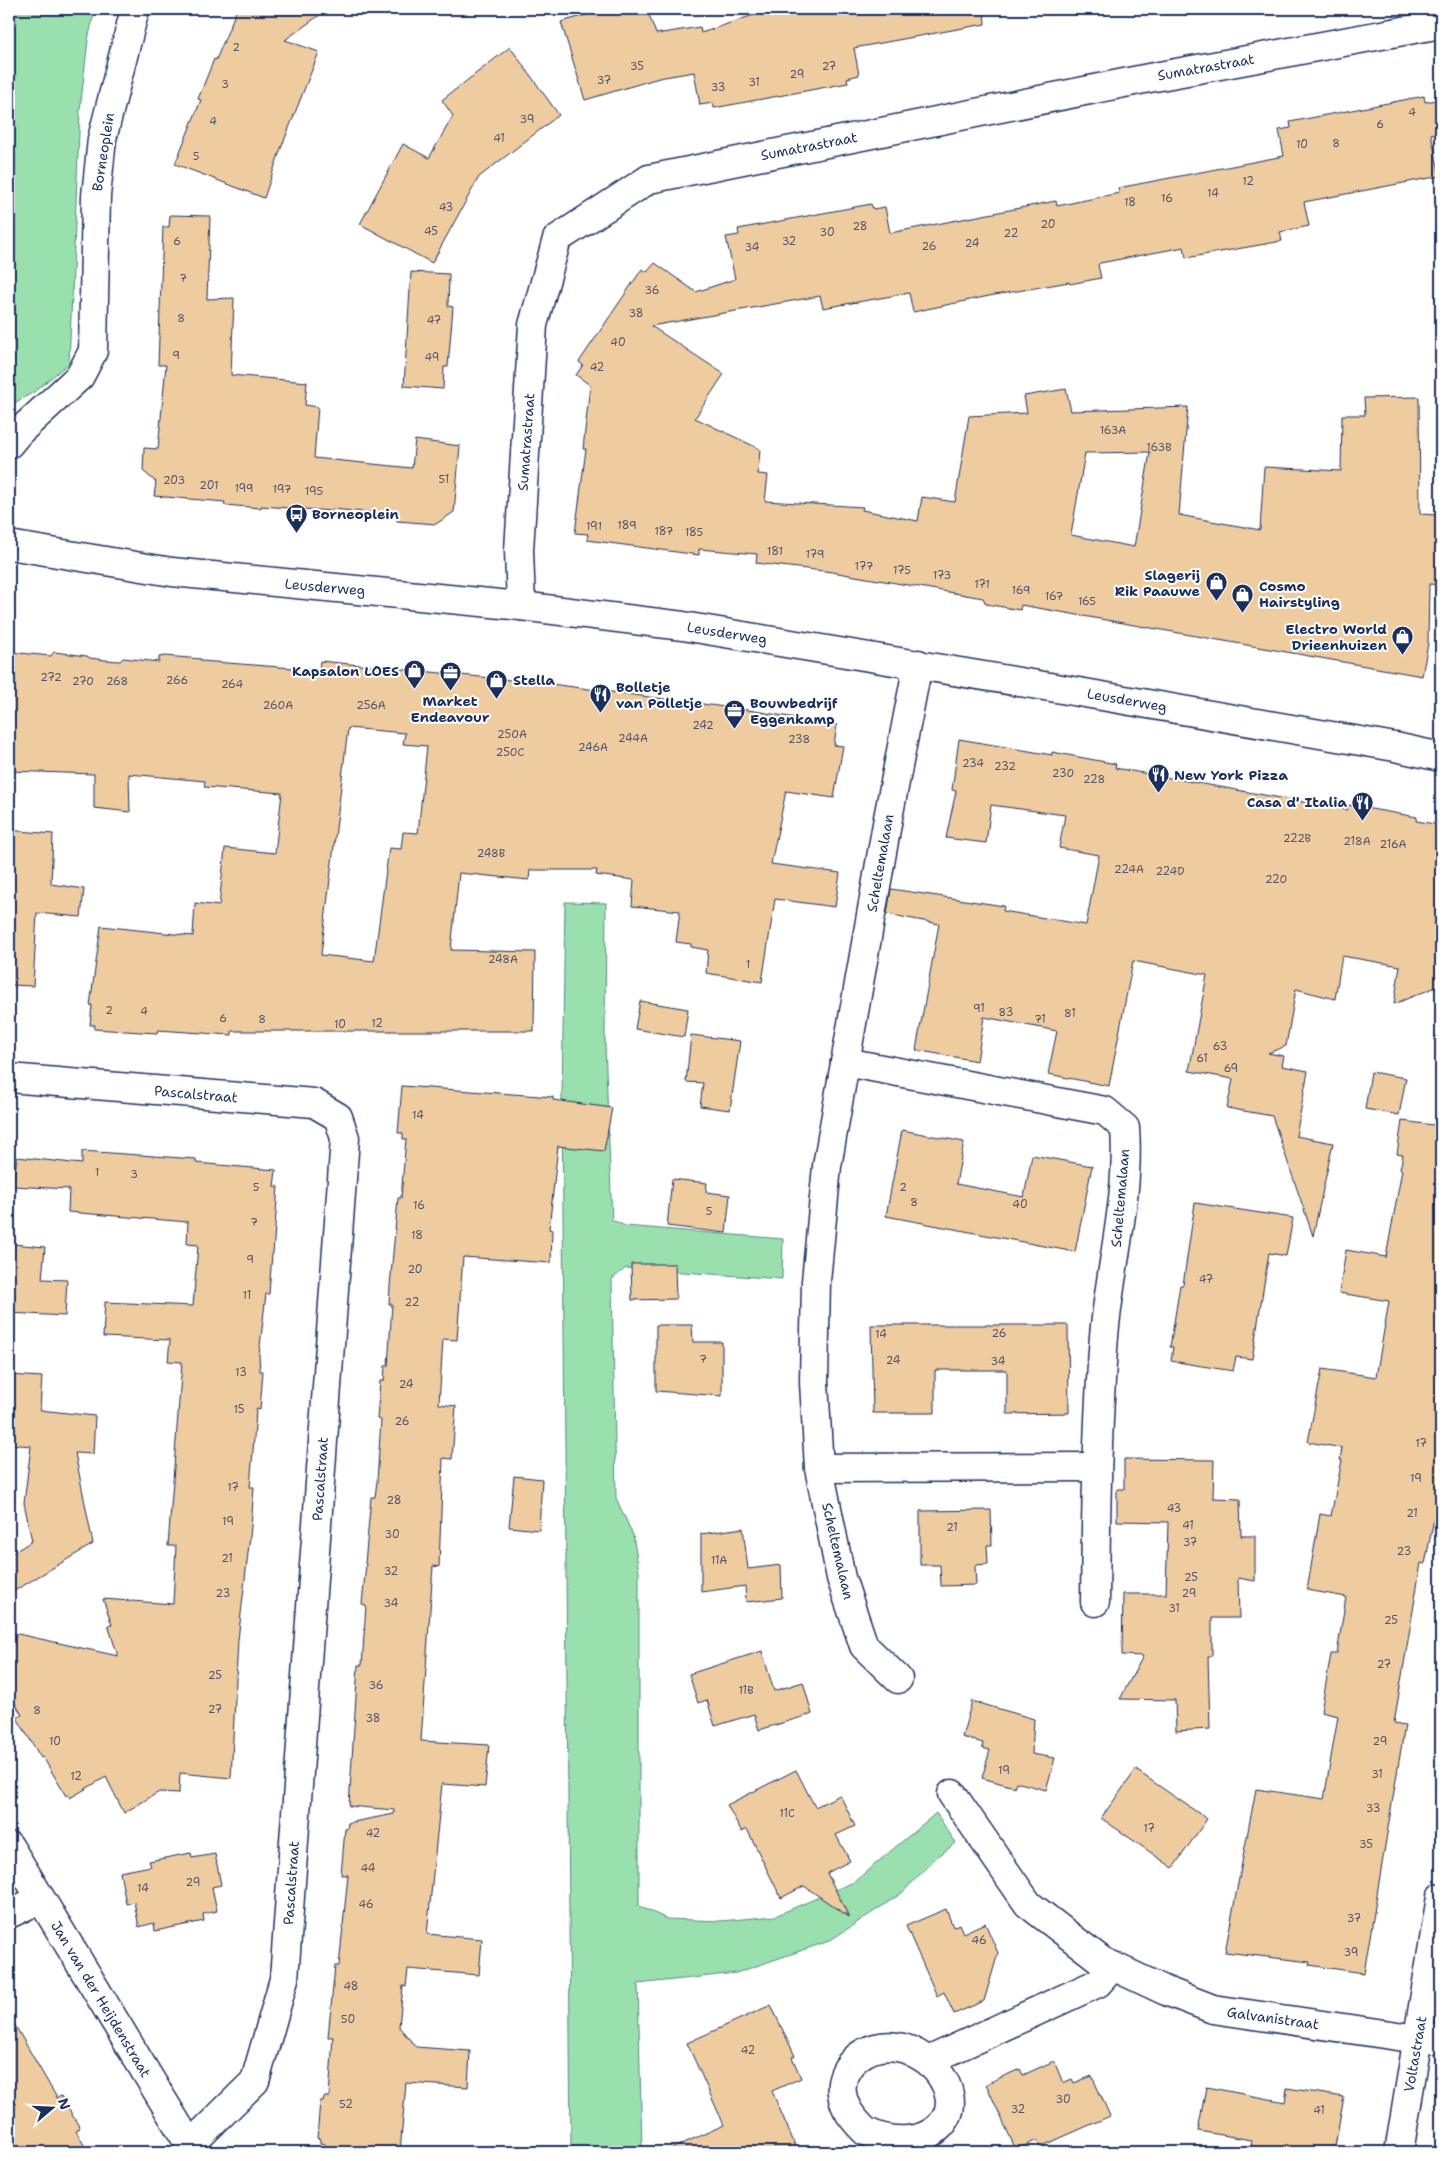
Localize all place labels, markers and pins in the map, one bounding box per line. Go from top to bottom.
bus stop icon: Borneoplein [284,502,308,533]
place label: Borneoplein [312,505,399,523]
place label: Slagerij Rik Paauwe [1115,566,1200,600]
shop icon: Slagerij Rik Paauwe [1204,571,1228,602]
place label: Cosmo Hairstyling [1259,577,1340,611]
shop icon: Cosmo Hairstyling [1231,582,1255,613]
place label: Electro World Drieenhuizen [1285,620,1387,654]
shop icon: Electro World Drieenhuizen [1391,625,1415,656]
shop icon: Kapsalon LOES [403,659,427,690]
office icon: Market Endeavour [438,661,462,692]
place label: Kapsalon LOES [292,662,399,680]
shop icon: Stella [485,668,509,699]
place label: Stella [513,671,555,689]
place label: Bolletje van Polletje [616,678,702,712]
restaurant icon: Bolletje van Polletje [588,683,612,714]
place label: Market Endeavour [411,692,490,726]
place label: Bouwbedrijf Eggenkamp [750,694,838,728]
office icon: Bouwbedrijf Eggenkamp [722,699,746,730]
restaurant icon: New York Pizza [1146,763,1170,794]
place label: New York Pizza [1174,766,1288,784]
restaurant icon: Casa d' Italia [1351,790,1375,821]
place label: Casa d' Italia [1247,793,1347,811]

